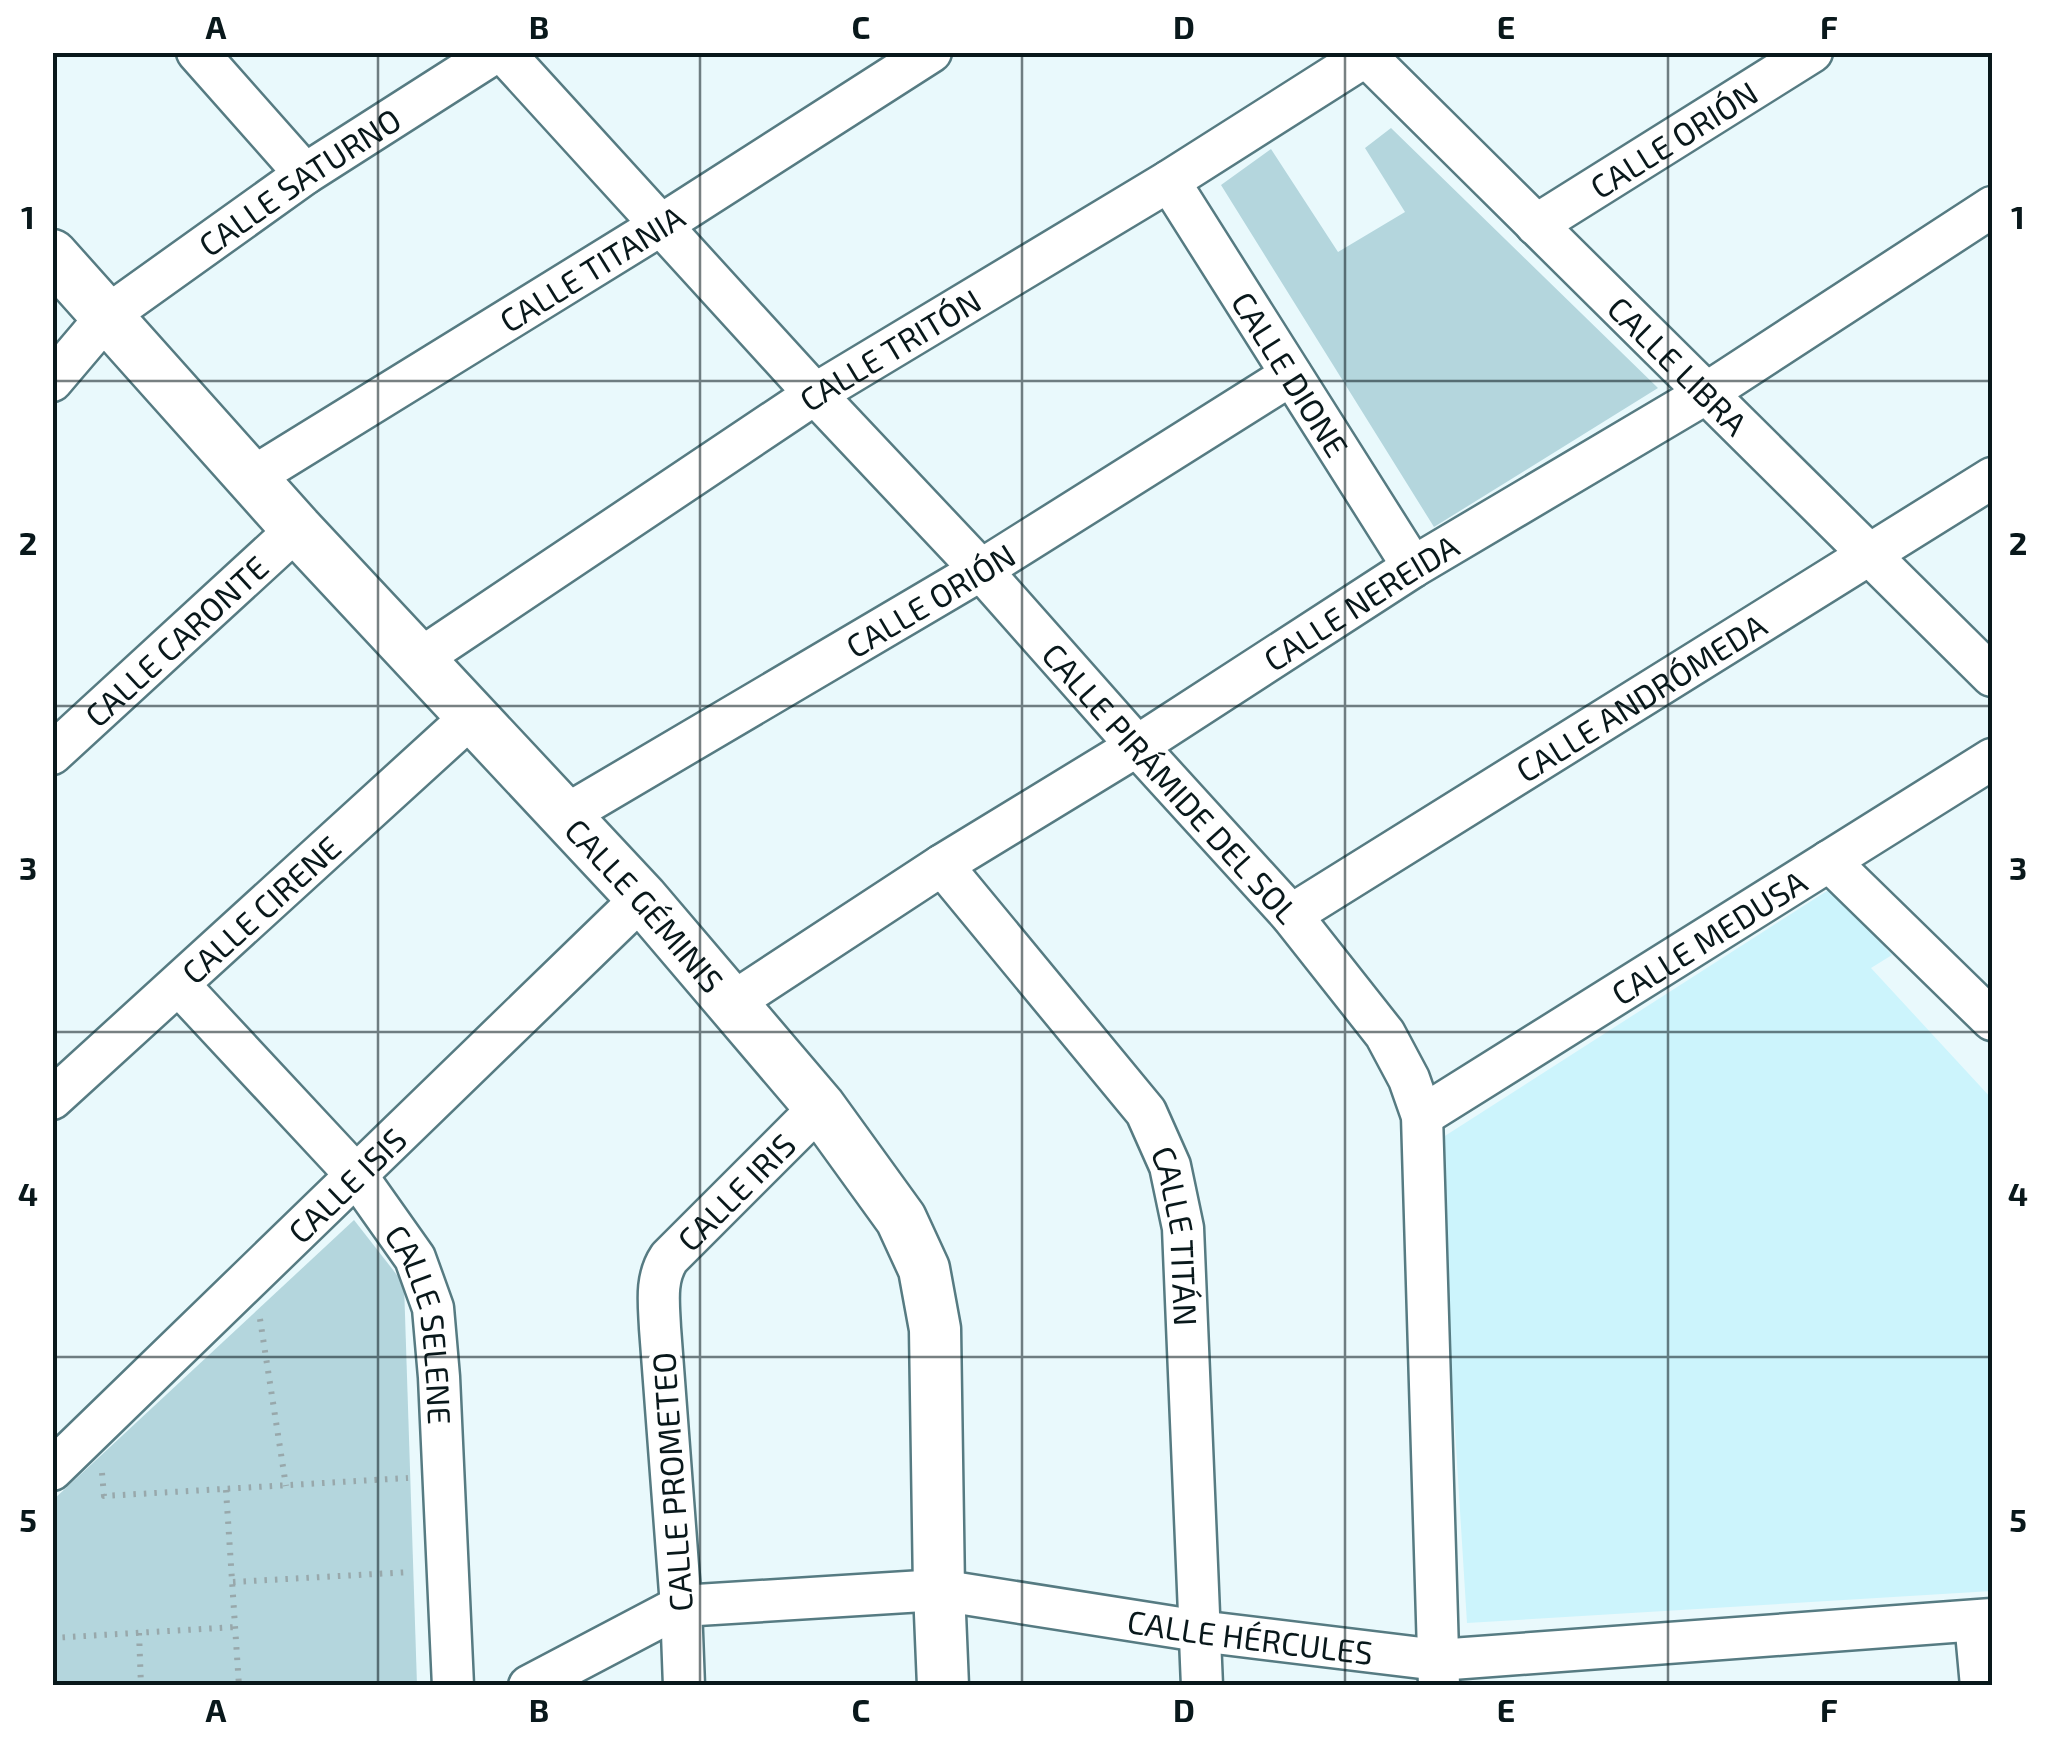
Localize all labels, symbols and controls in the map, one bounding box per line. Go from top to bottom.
text: A [206,7,227,45]
text: B [529,7,549,45]
text: C [852,7,870,45]
text: D [1173,7,1195,45]
text: E [1497,7,1515,45]
text: F [1820,7,1838,45]
street label: CALLE ORIÓN [1583,73,1764,205]
street label: CALLE SATURNO [191,99,407,263]
street label: CALLE TITANIA [492,196,691,339]
text: 1 [21,197,35,235]
text: 1 [2011,197,2025,235]
street label: CALLE TRITÓN [792,280,987,418]
street label: CALLE DIONE [1225,284,1357,463]
street label: CALLE LIBRA [1601,288,1756,442]
text: 2 [19,523,37,561]
text: 2 [2009,523,2027,561]
street label: CALLE NEREIDA [1256,526,1465,678]
street label: CALLE ORIÓN [839,535,1021,665]
street label: CALLE CARONTE [77,547,275,734]
street label: CALLE ANDRÓMEDA [1509,605,1773,789]
street label: CALLE PIRÁMIDE DEL SOL [1035,635,1307,930]
street label: CALLE GÉMINIS [558,810,732,999]
street label: CALLE CIRENE [173,827,347,991]
text: 3 [19,848,37,886]
text: 3 [2009,848,2027,886]
street label: CALLE MEDUSA [1604,861,1813,1012]
street label: CALLE ISIS [280,1119,413,1250]
street label: CALLE IRIS [669,1125,802,1258]
street label: CALLE TITÁN [1144,1140,1206,1327]
text: 4 [18,1174,38,1212]
text: 4 [2008,1174,2028,1212]
street label: CALLE SELENE [378,1217,460,1425]
street label: CALLE PROMETEO [643,1351,699,1613]
text: 5 [19,1500,37,1538]
text: 5 [2009,1500,2027,1538]
street label: CALLE HÉRCULES [1125,1601,1375,1671]
text: A [206,1690,227,1728]
text: B [529,1690,549,1728]
text: C [852,1690,870,1728]
text: D [1173,1690,1195,1728]
text: E [1497,1690,1515,1728]
text: F [1820,1690,1838,1728]

